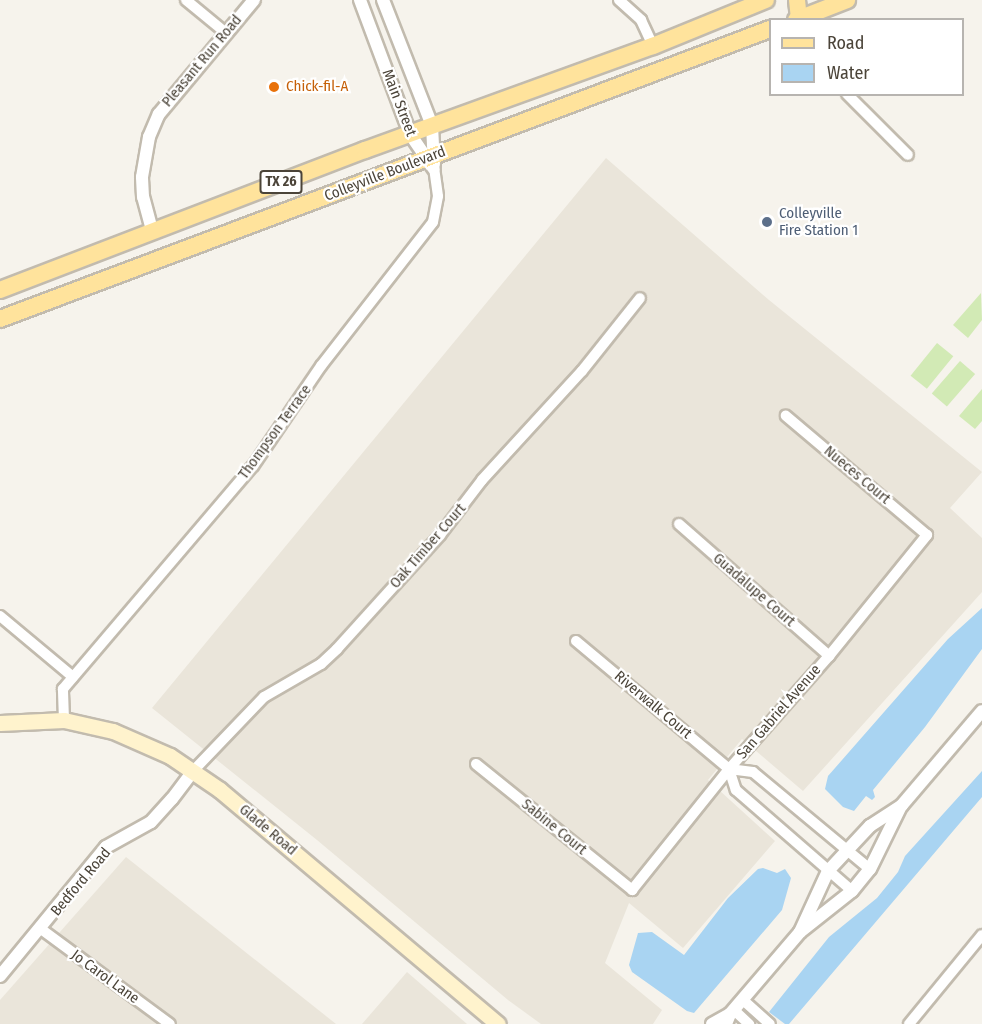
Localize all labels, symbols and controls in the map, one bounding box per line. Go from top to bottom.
street label: Pleasant Run Road [158,11,246,111]
legend [769,18,964,96]
text: Road [827,32,864,54]
text: Water [827,62,870,84]
street label: Main Street [378,67,420,139]
place label: Chick-fil-A [286,78,348,96]
marker: Chick-fil-A [267,80,281,94]
street label: Colleyville Boulevard [322,143,448,205]
road number: TX 26 [258,171,304,193]
place label: Colleyville Fire Station 1 [779,204,858,239]
marker: Colleyville Fire Station 1 [760,215,774,229]
street label: Thompson Terrace [235,381,315,483]
street label: Nueces Court [820,442,894,508]
street label: Oak Timber Court [386,500,470,592]
street label: Guadalupe Court [709,549,799,631]
street label: San Gabriel Avenue [733,661,825,763]
street label: Riverwalk Court [611,667,695,743]
street label: Sabine Court [518,795,590,859]
street label: Glade Road [235,801,301,859]
street label: Bedford Road [47,844,115,920]
street label: Jo Carol Lane [67,946,143,1008]

